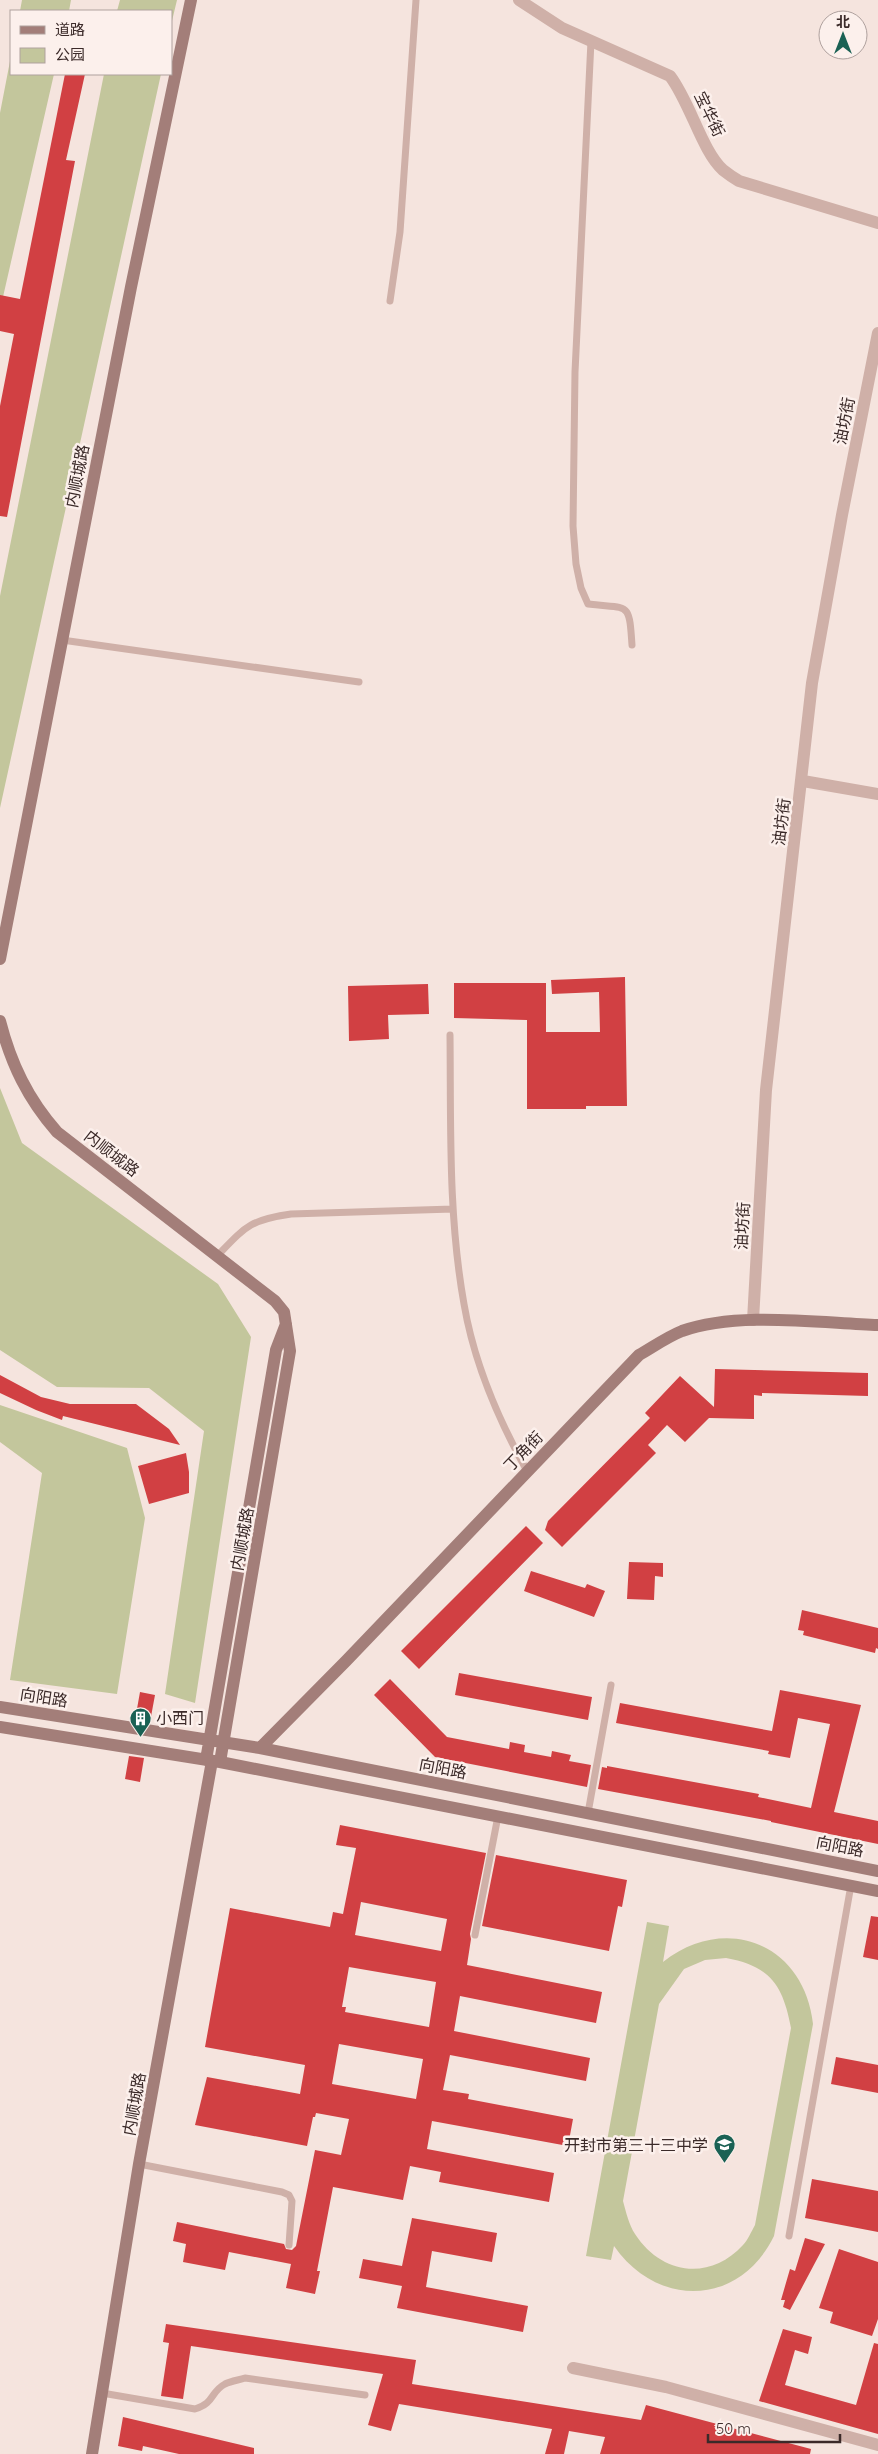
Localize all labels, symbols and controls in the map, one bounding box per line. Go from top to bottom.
legend [10,10,172,75]
north arrow [818,10,868,60]
text: 北 [836,13,850,31]
text: 道路 [55,20,85,39]
text: 公园 [55,45,85,64]
street label: 宝华街 [690,88,730,140]
street label: 油坊街 [830,396,858,446]
street label: 内顺城路 [61,443,93,509]
street label: 油坊街 [768,797,794,847]
street label: 内顺城路 [81,1125,143,1181]
street label: 油坊街 [731,1202,753,1250]
street label: 丁角街 [499,1427,547,1475]
street label: 内顺城路 [227,1506,257,1572]
street label: 向阳路 [19,1683,69,1711]
building icon: 小西门 [128,1706,152,1737]
place label: 小西门 [156,1708,204,1728]
street label: 向阳路 [418,1754,468,1782]
street label: 向阳路 [815,1832,865,1860]
street label: 内顺城路 [119,2071,149,2137]
school or university icon: 开封市第三十三中学 [712,2133,736,2164]
place label: 开封市第三十三中学 [564,2135,708,2155]
scale bar [708,2412,840,2444]
text: 50 m [716,2419,751,2438]

